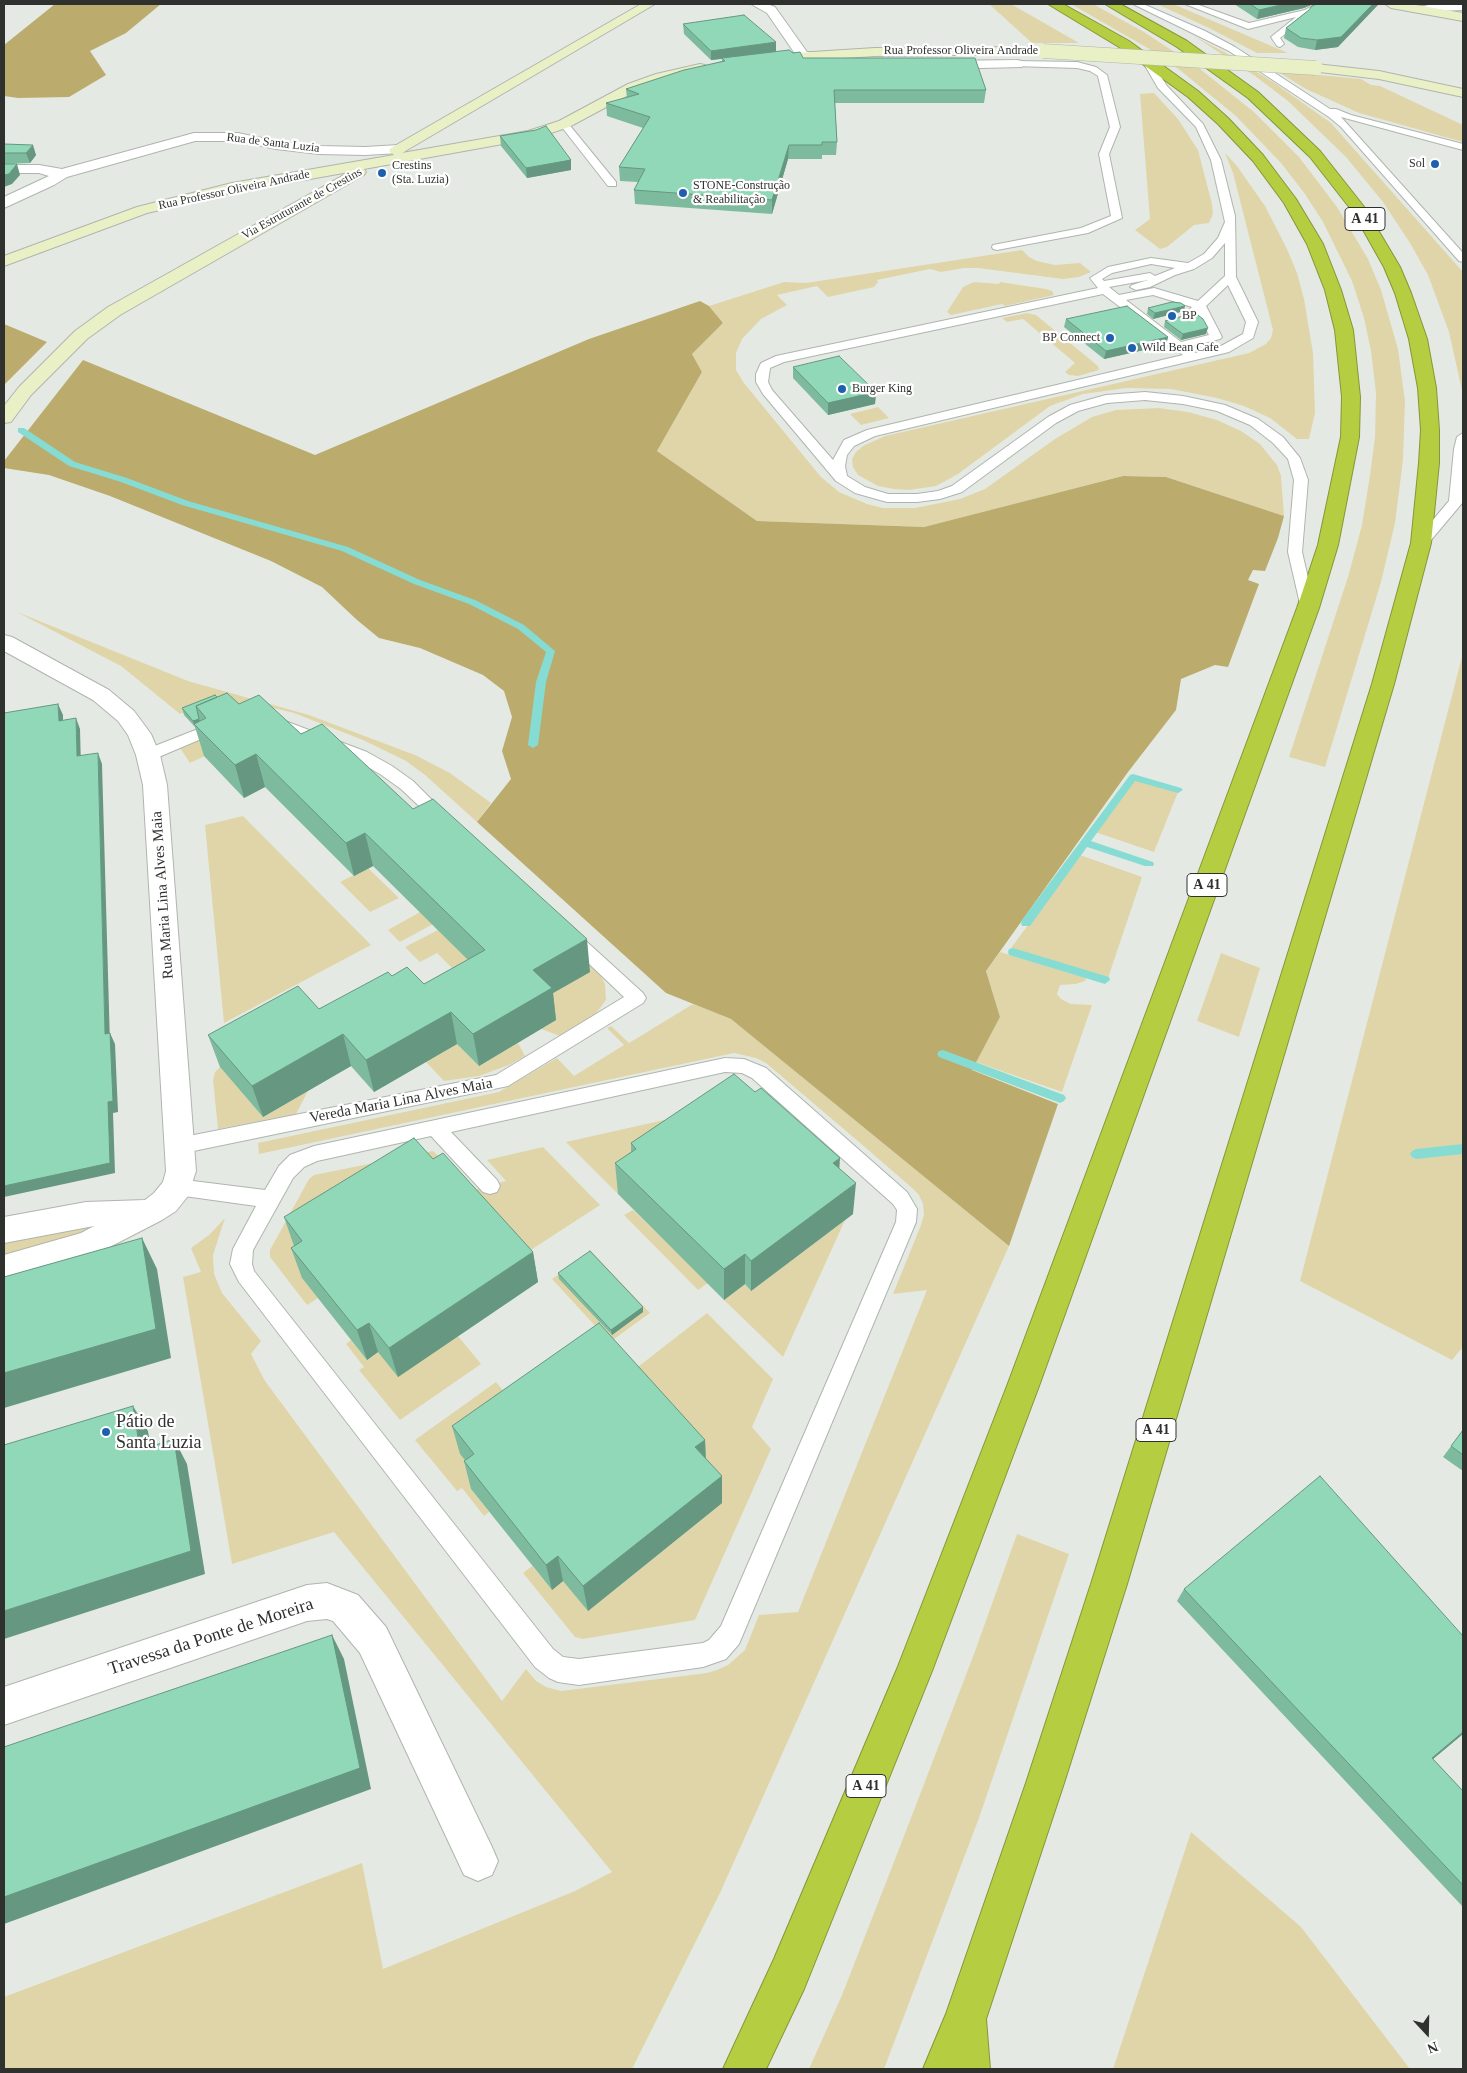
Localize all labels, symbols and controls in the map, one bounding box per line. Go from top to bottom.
street label: Rua Professor Oliveira Andrade [884,44,1038,58]
street label: Rua de Santa Luzia [226,130,320,156]
place label: Sol [1409,157,1425,171]
marker: Sol [1429,158,1441,170]
place label: Crestins (Sta. Luzia) [392,159,449,187]
street label: Via Estruturante de Crestins [240,165,364,243]
street label: Rua Professor Oliveira Andrade [157,167,311,213]
marker: Crestins (Sta. Luzia) [376,167,388,179]
place label: STONE-Construção & Reabilitação [693,179,790,207]
marker: STONE-Construção & Reabilitação [677,187,689,199]
road number: A 41 [1345,208,1385,230]
place label: BP [1182,309,1197,323]
marker: BP [1166,310,1178,322]
place label: BP Connect [1042,331,1100,345]
marker: BP Connect [1104,332,1116,344]
place label: Wild Bean Cafe [1142,341,1219,355]
marker: Wild Bean Cafe [1126,342,1138,354]
place label: Burger King [852,382,912,396]
marker: Burger King [836,383,848,395]
street label: Rua Maria Lina Alves Maia [148,810,178,980]
road number: A 41 [1187,874,1227,896]
street label: Vereda Maria Lina Alves Maia [308,1074,494,1128]
place label: Pátio de Santa Luzia [116,1411,201,1454]
road number: A 41 [1136,1418,1176,1442]
marker: Pátio de Santa Luzia [100,1426,112,1438]
street label: Travessa da Ponte de Moreira [106,1594,316,1680]
road number: A 41 [846,1774,886,1798]
north arrow [1402,2008,1452,2058]
text: N [1425,2039,1440,2056]

